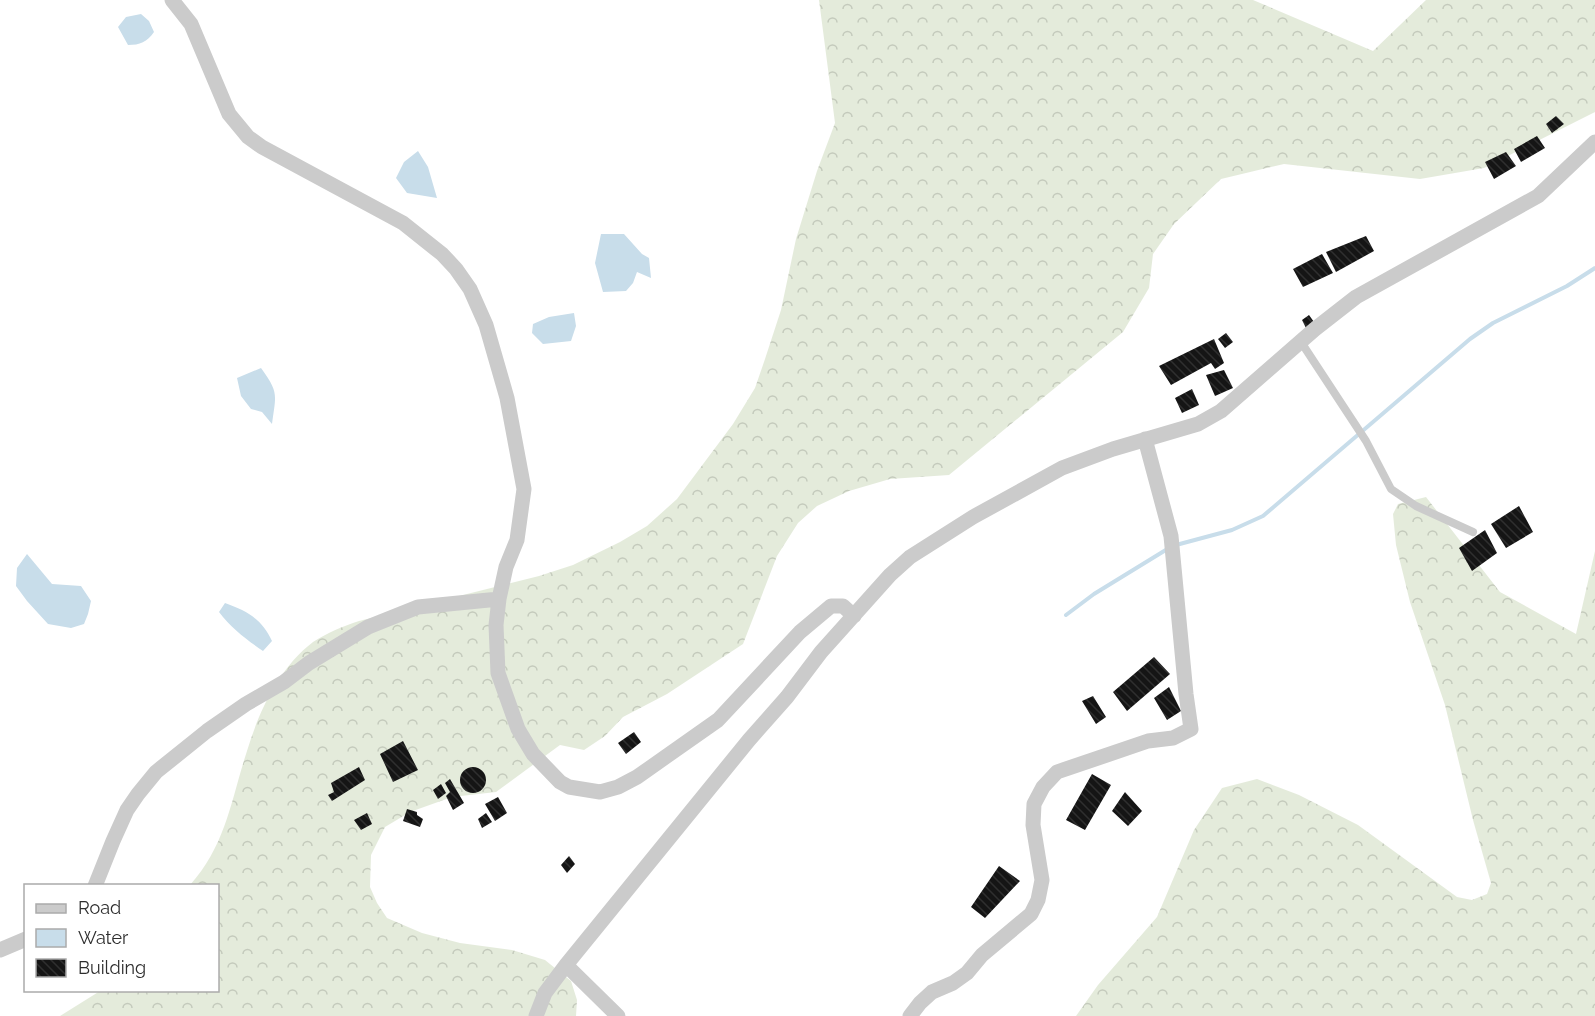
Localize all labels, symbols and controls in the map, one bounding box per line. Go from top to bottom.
legend [24,884,219,992]
text: Road [78,897,121,918]
text: Water [78,927,129,948]
text: Building [78,957,146,978]

